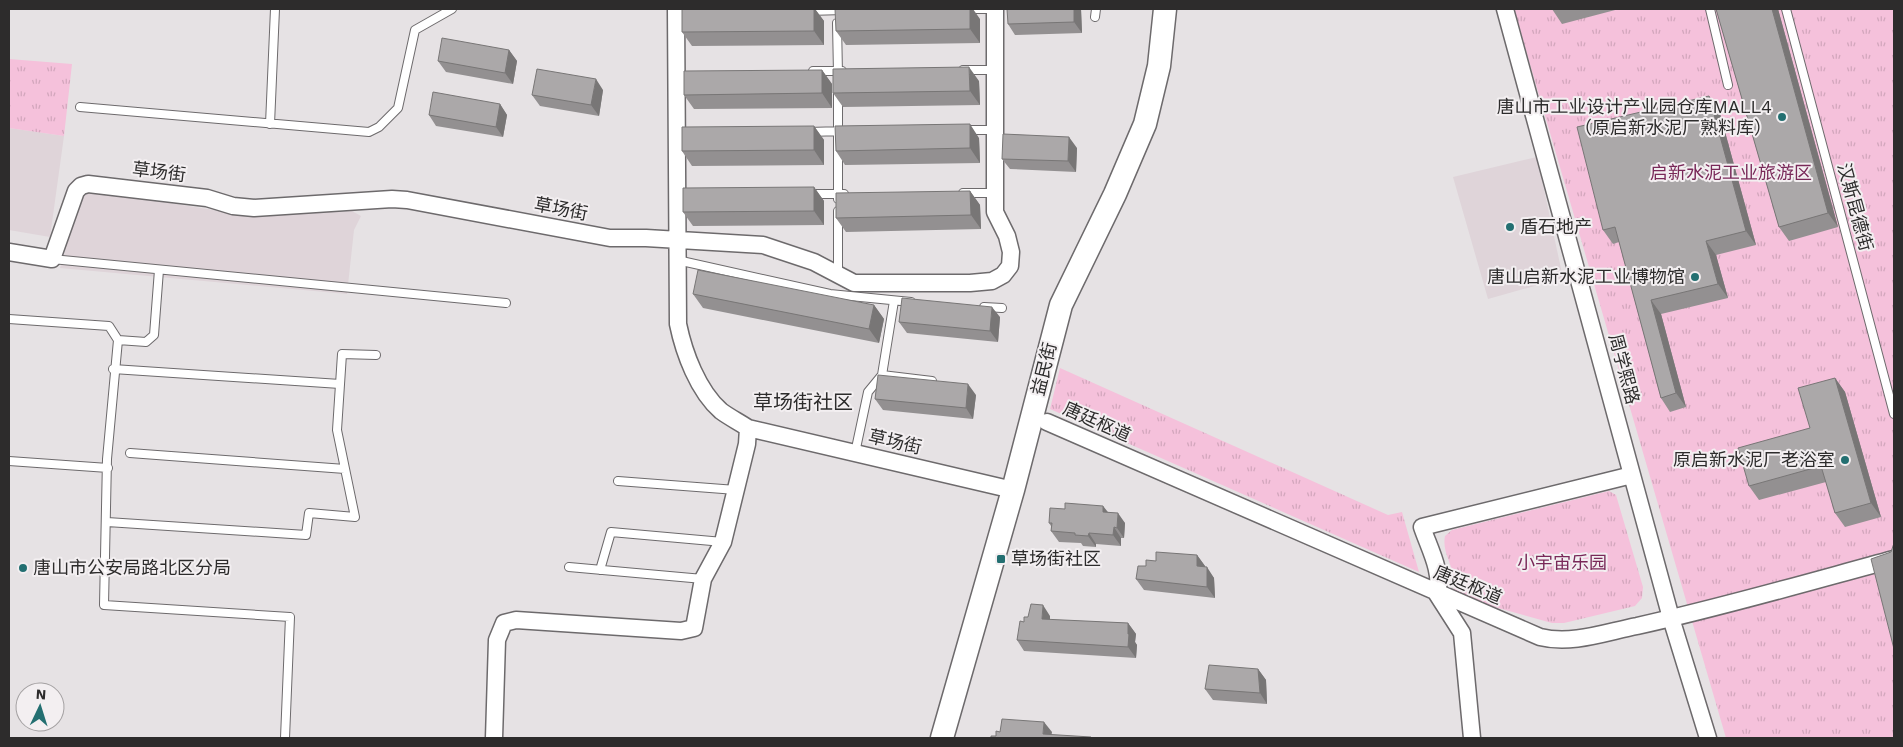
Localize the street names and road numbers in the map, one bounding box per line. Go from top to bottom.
street label: 草场街 [131,158,187,185]
street label: 汉斯昆德街 [1834,161,1877,253]
street label: 草场街 [533,193,590,224]
street label: 周学熙路 [1605,331,1644,406]
street label: 益民街 [1027,340,1060,398]
street label: 唐廷枢道 [1060,397,1134,446]
street label: 草场街 [866,425,924,458]
street label: 唐廷枢道 [1431,561,1505,608]

